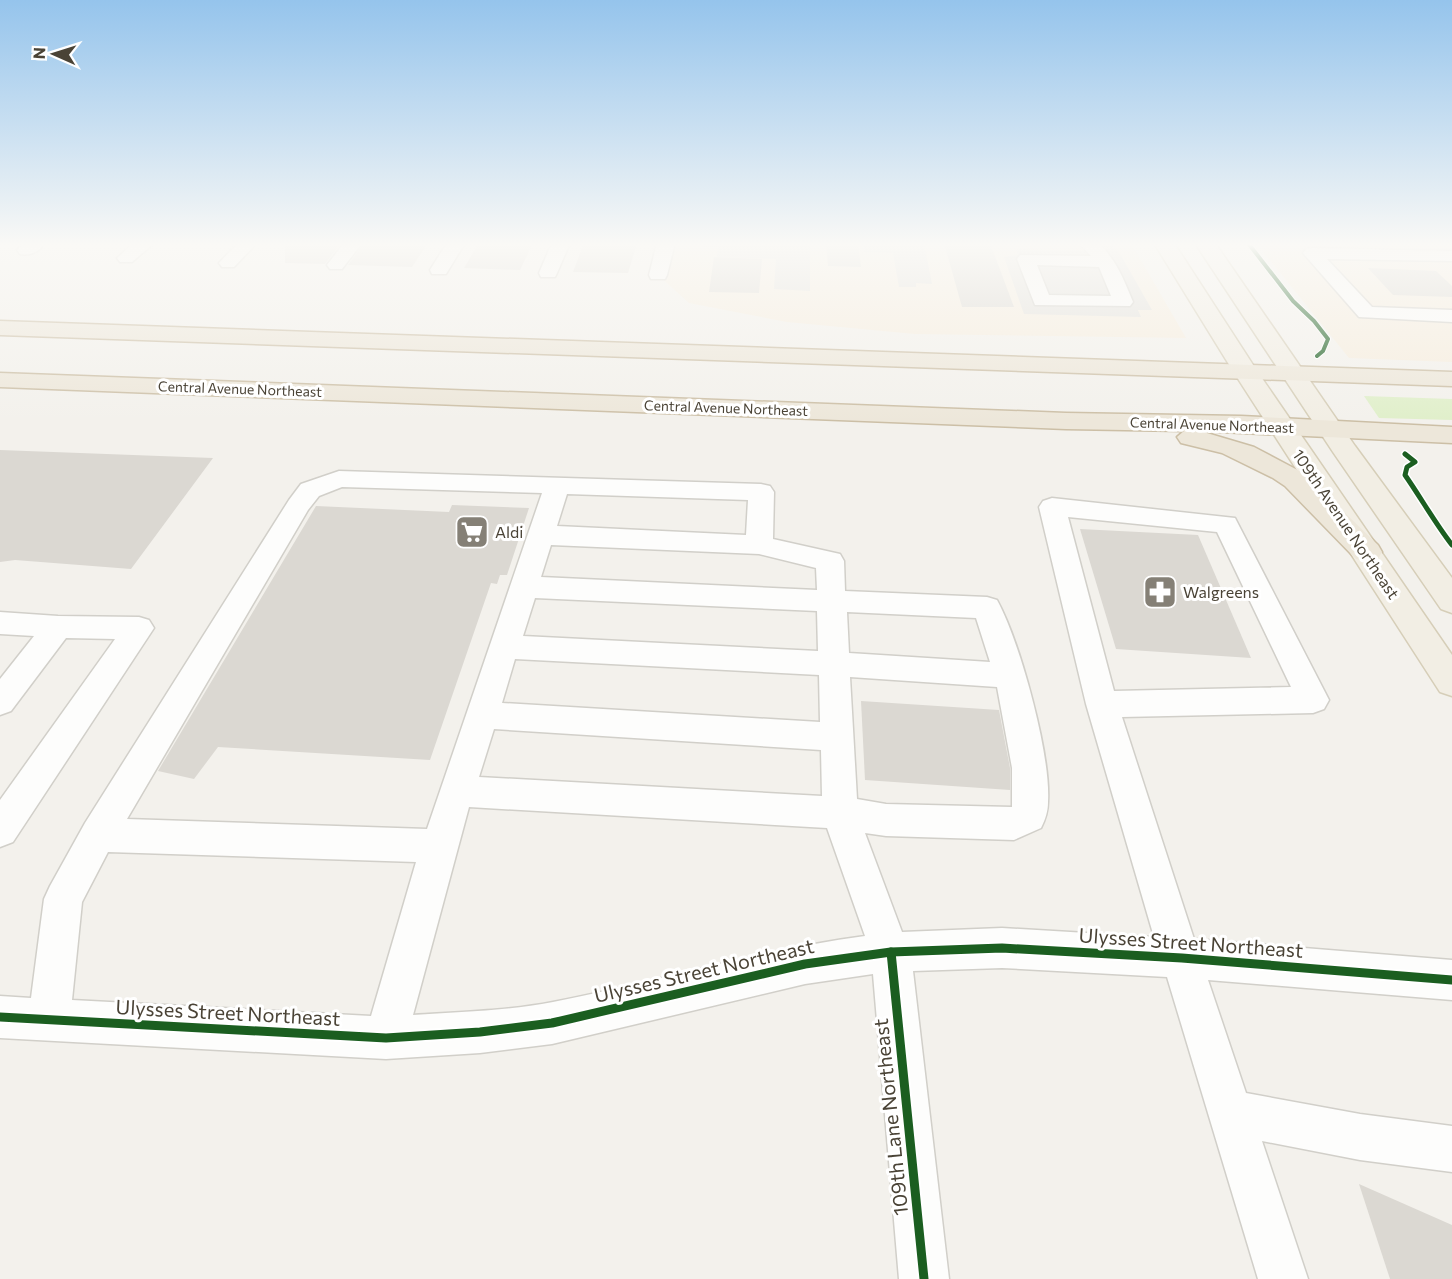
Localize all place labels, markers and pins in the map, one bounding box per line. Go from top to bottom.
supermarket icon: Aldi [454,514,490,550]
place label: Aldi [495,522,523,541]
pharmacy icon: Walgreens [1142,574,1178,610]
place label: Walgreens [1183,582,1259,601]

